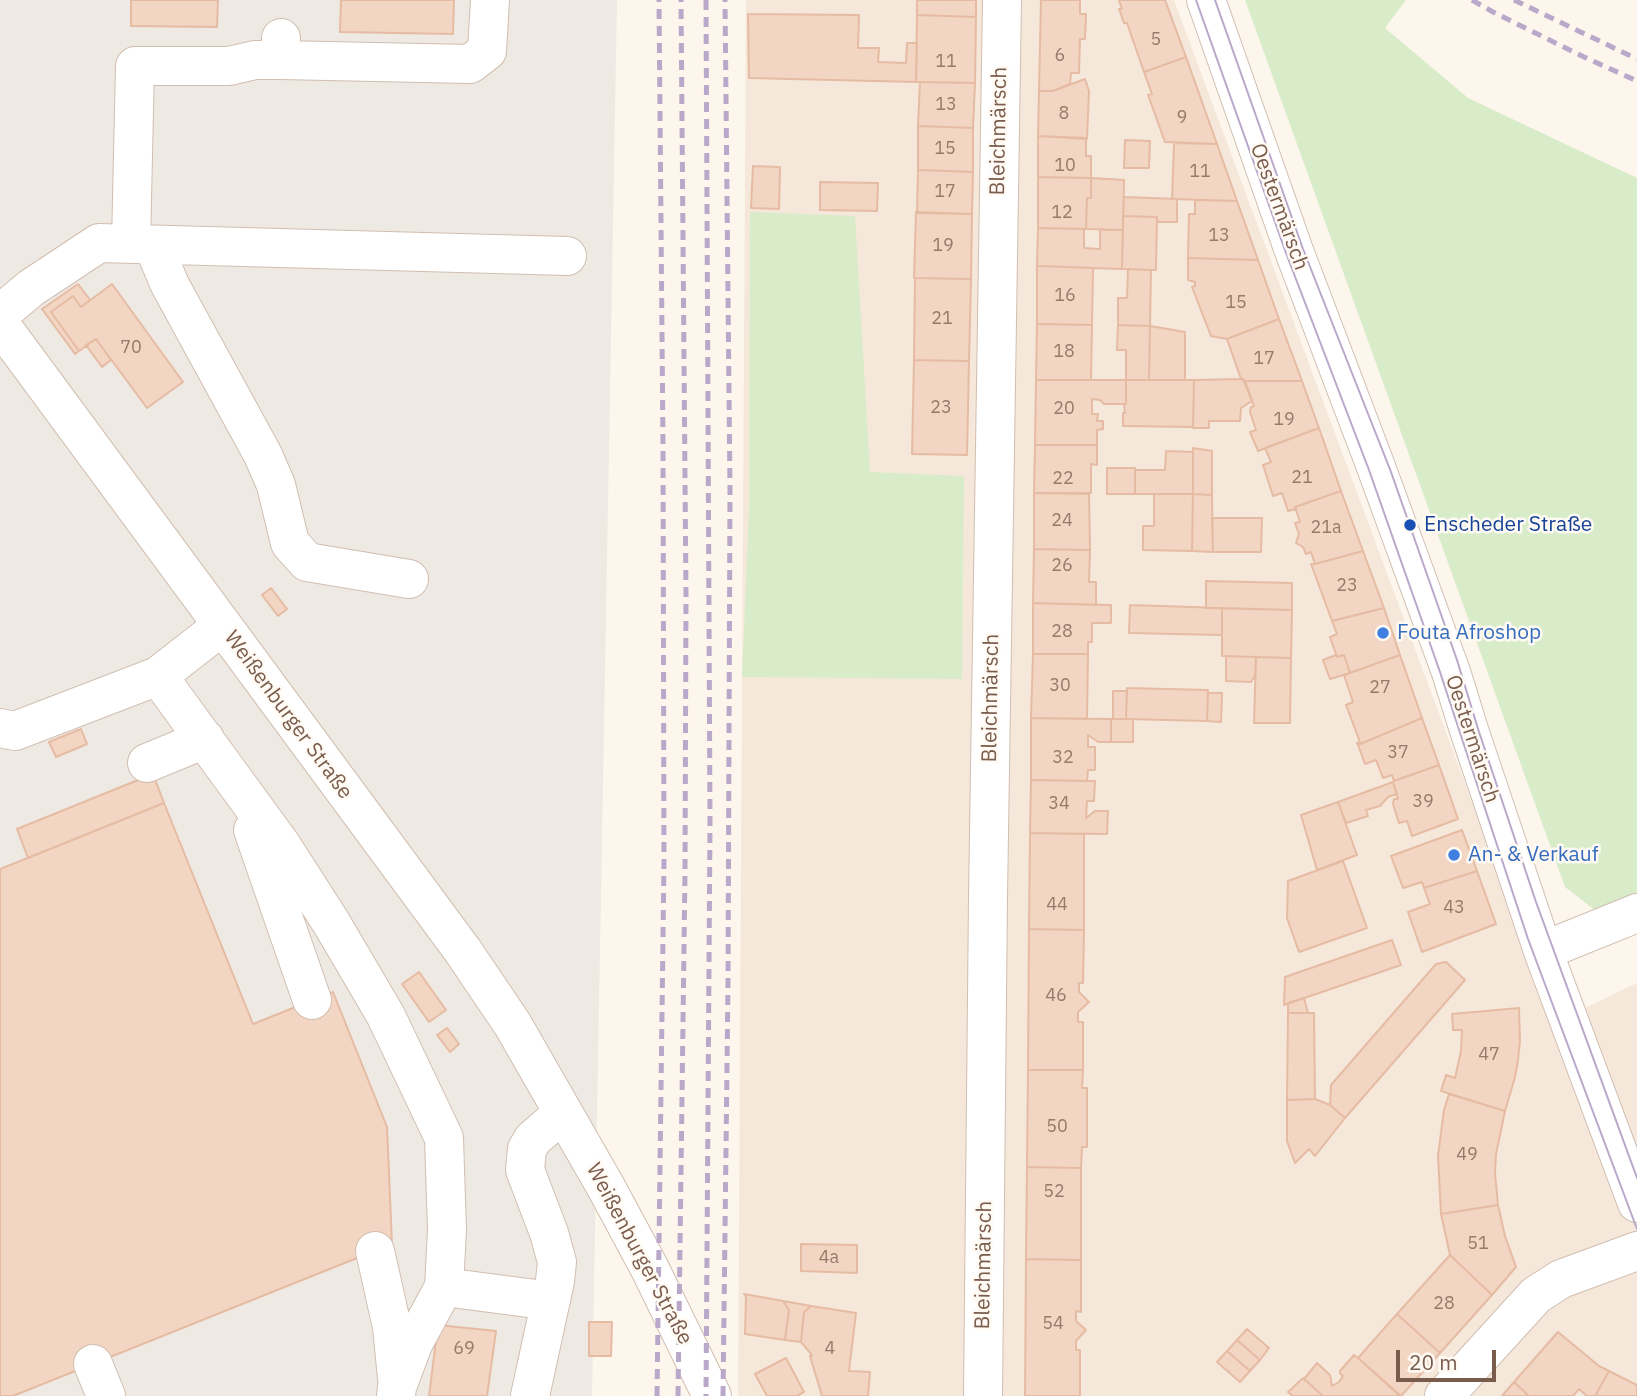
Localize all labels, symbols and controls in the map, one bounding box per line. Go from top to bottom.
house number: 5 [1151,29,1161,51]
house number: 6 [1055,45,1065,67]
house number: 11 [935,51,957,73]
street label: Bleichmärsch [985,66,1013,196]
house number: 13 [935,94,957,116]
house number: 8 [1059,103,1069,125]
house number: 9 [1177,107,1187,129]
house number: 15 [934,138,956,160]
street label: Oestermärsch [1244,140,1314,274]
house number: 10 [1054,155,1076,177]
house number: 11 [1189,161,1211,183]
house number: 17 [934,181,956,203]
house number: 12 [1051,202,1073,224]
house number: 13 [1208,225,1230,247]
house number: 19 [932,235,954,257]
house number: 16 [1054,285,1076,307]
house number: 15 [1225,292,1247,314]
house number: 21 [931,308,953,330]
house number: 70 [120,337,142,359]
house number: 18 [1053,341,1075,363]
house number: 17 [1253,348,1275,370]
house number: 23 [930,397,952,419]
house number: 20 [1053,398,1075,420]
house number: 19 [1273,409,1295,431]
house number: 21 [1291,467,1313,489]
house number: 22 [1052,468,1074,490]
house number: 24 [1051,510,1073,532]
place label: Enscheder Straße [1424,512,1592,538]
house number: 21a [1310,517,1342,539]
marker: Enscheder Straße [1402,517,1418,533]
house number: 26 [1051,555,1073,577]
house number: 23 [1336,575,1358,597]
place label: Fouta Afroshop [1397,620,1541,646]
house number: 28 [1051,621,1073,643]
marker: Fouta Afroshop [1375,625,1391,641]
street label: Weißenburger Straße [218,626,358,804]
street label: Bleichmärsch [977,633,1005,763]
street label: Oestermärsch [1439,672,1505,806]
house number: 30 [1049,675,1071,697]
house number: 27 [1369,677,1391,699]
house number: 37 [1387,742,1409,764]
house number: 32 [1052,747,1074,769]
house number: 39 [1412,791,1434,813]
house number: 34 [1048,793,1070,815]
place label: An- & Verkauf [1468,842,1599,868]
marker: An- & Verkauf [1446,847,1462,863]
house number: 44 [1046,894,1068,916]
house number: 43 [1443,897,1465,919]
house number: 46 [1045,985,1067,1007]
house number: 47 [1478,1044,1500,1066]
house number: 50 [1046,1116,1068,1138]
house number: 49 [1456,1144,1478,1166]
street label: Weißenburger Straße [580,1159,698,1349]
house number: 52 [1043,1181,1065,1203]
street label: Bleichmärsch [970,1200,998,1330]
house number: 51 [1467,1233,1489,1255]
house number: 4a [819,1247,839,1269]
house number: 28 [1433,1293,1455,1315]
house number: 54 [1042,1313,1064,1335]
scale bar [1399,1336,1499,1380]
house number: 69 [453,1338,475,1360]
house number: 4 [825,1338,835,1360]
text: 20 m [1409,1348,1458,1376]

